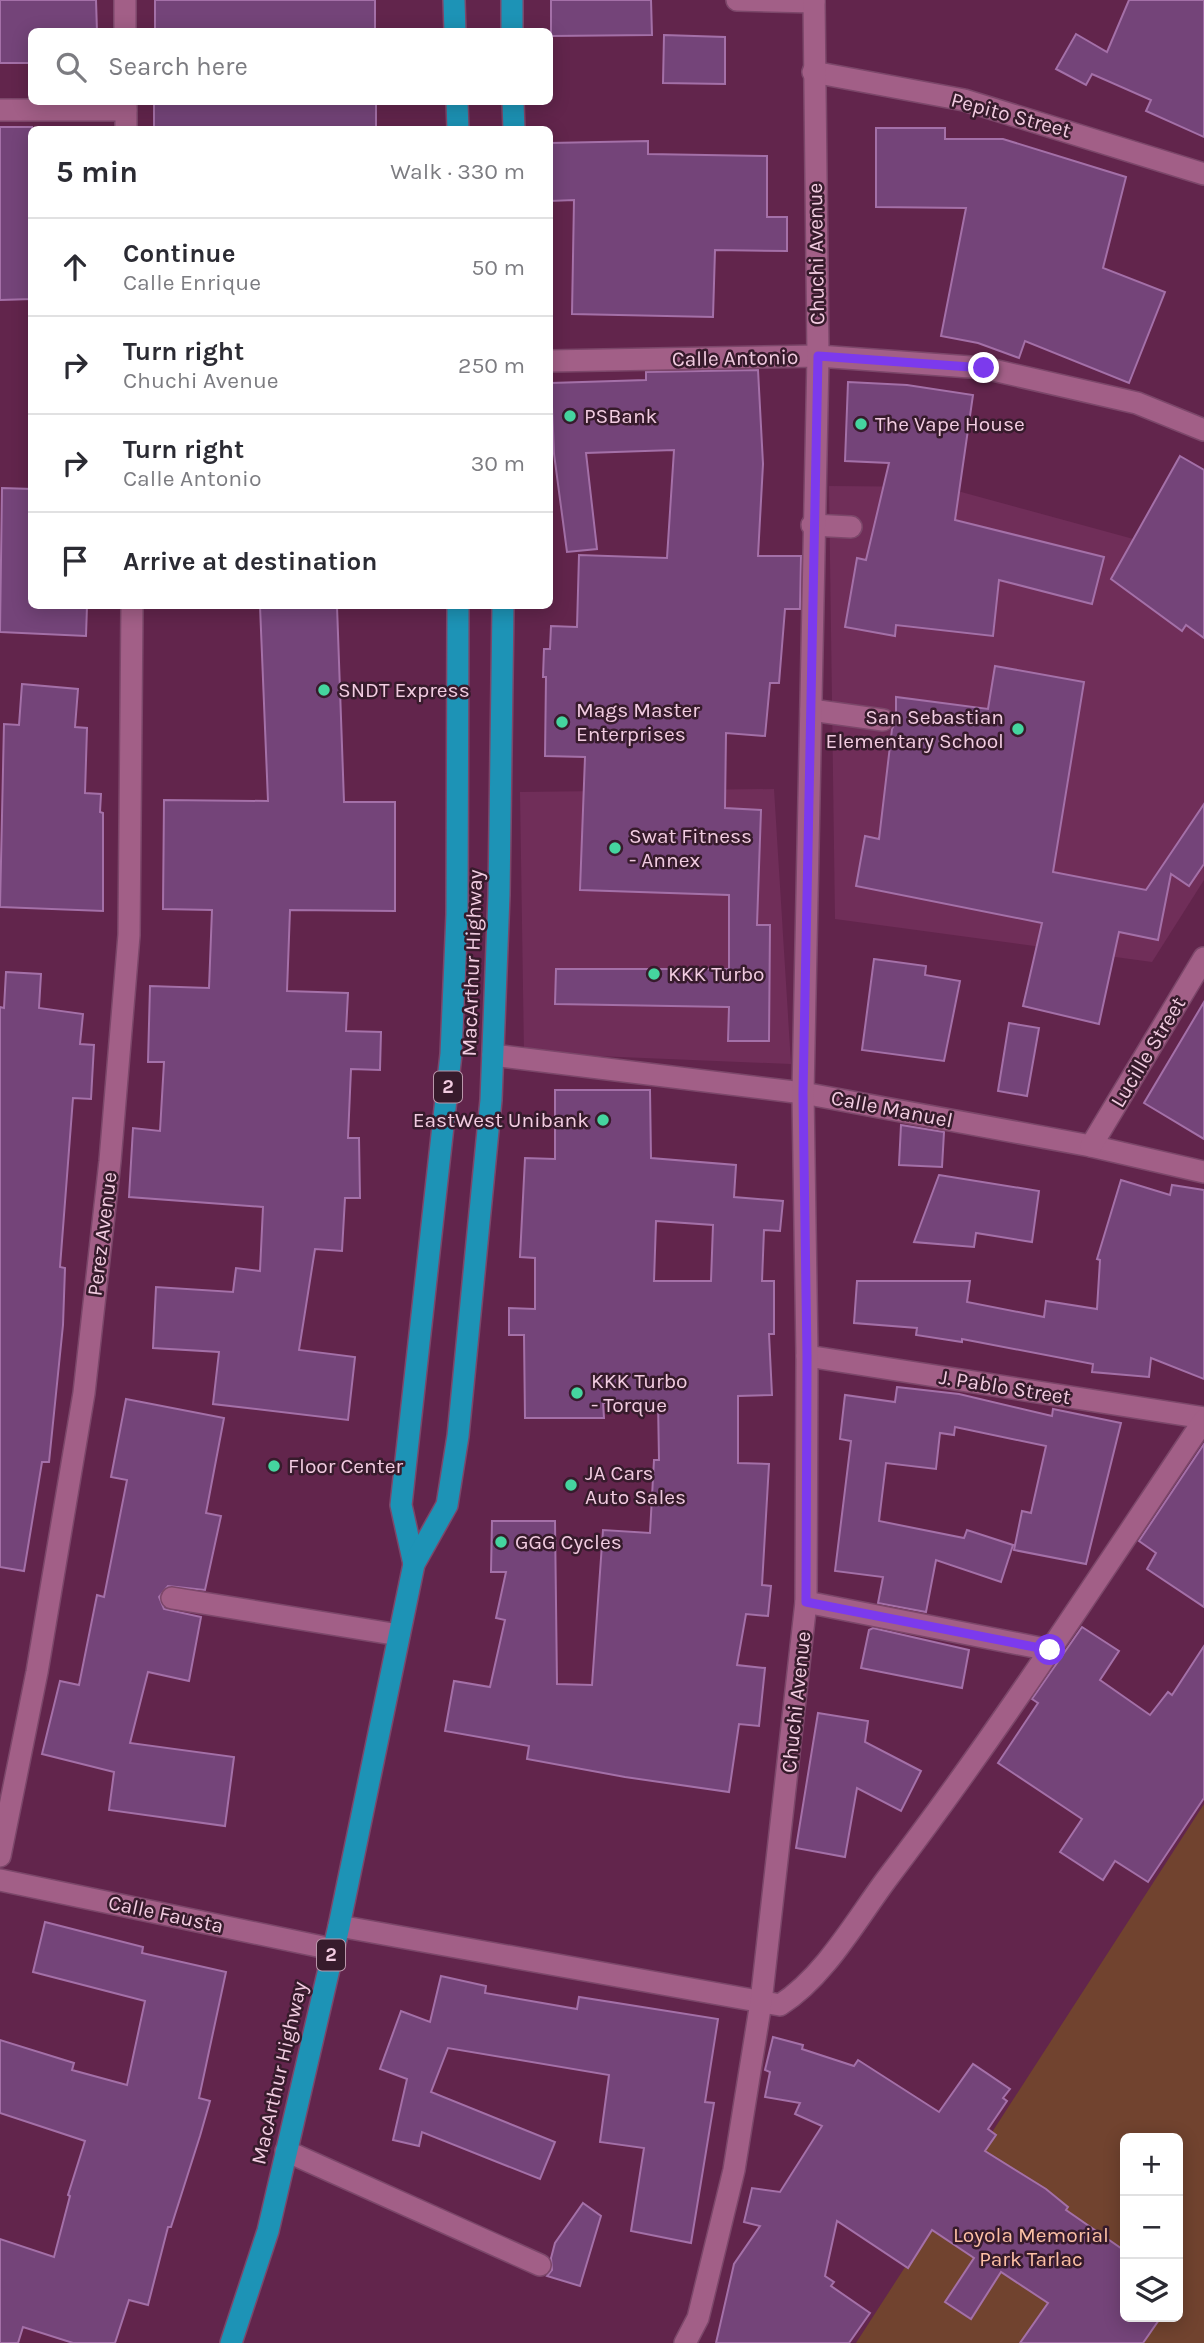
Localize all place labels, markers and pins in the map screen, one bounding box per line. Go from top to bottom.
place label: PSBank [584,404,658,428]
marker: PSBank [562,408,578,424]
place label: The Vape House [875,412,1025,436]
marker: The Vape House [853,416,869,432]
place label: SNDT Express [338,678,470,702]
marker: SNDT Express [316,682,332,698]
place label: Mags Master Enterprises [576,698,700,746]
place label: San Sebastian Elementary School [826,705,1004,753]
marker: Mags Master Enterprises [554,714,570,730]
marker: San Sebastian Elementary School [1010,721,1026,737]
place label: Swat Fitness - Annex [629,824,752,872]
marker: Swat Fitness - Annex [607,840,623,856]
place label: KKK Turbo [668,962,765,986]
marker: KKK Turbo [646,966,662,982]
place label: EastWest Unibank [413,1108,589,1132]
marker: EastWest Unibank [595,1112,611,1128]
place label: KKK Turbo - Torque [591,1369,688,1417]
marker: KKK Turbo - Torque [569,1385,585,1401]
place label: Floor Center [288,1454,403,1478]
marker: Floor Center [266,1458,282,1474]
place label: JA Cars Auto Sales [585,1461,686,1509]
marker: JA Cars Auto Sales [563,1477,579,1493]
place label: GGG Cycles [515,1530,622,1554]
marker: GGG Cycles [493,1534,509,1550]

